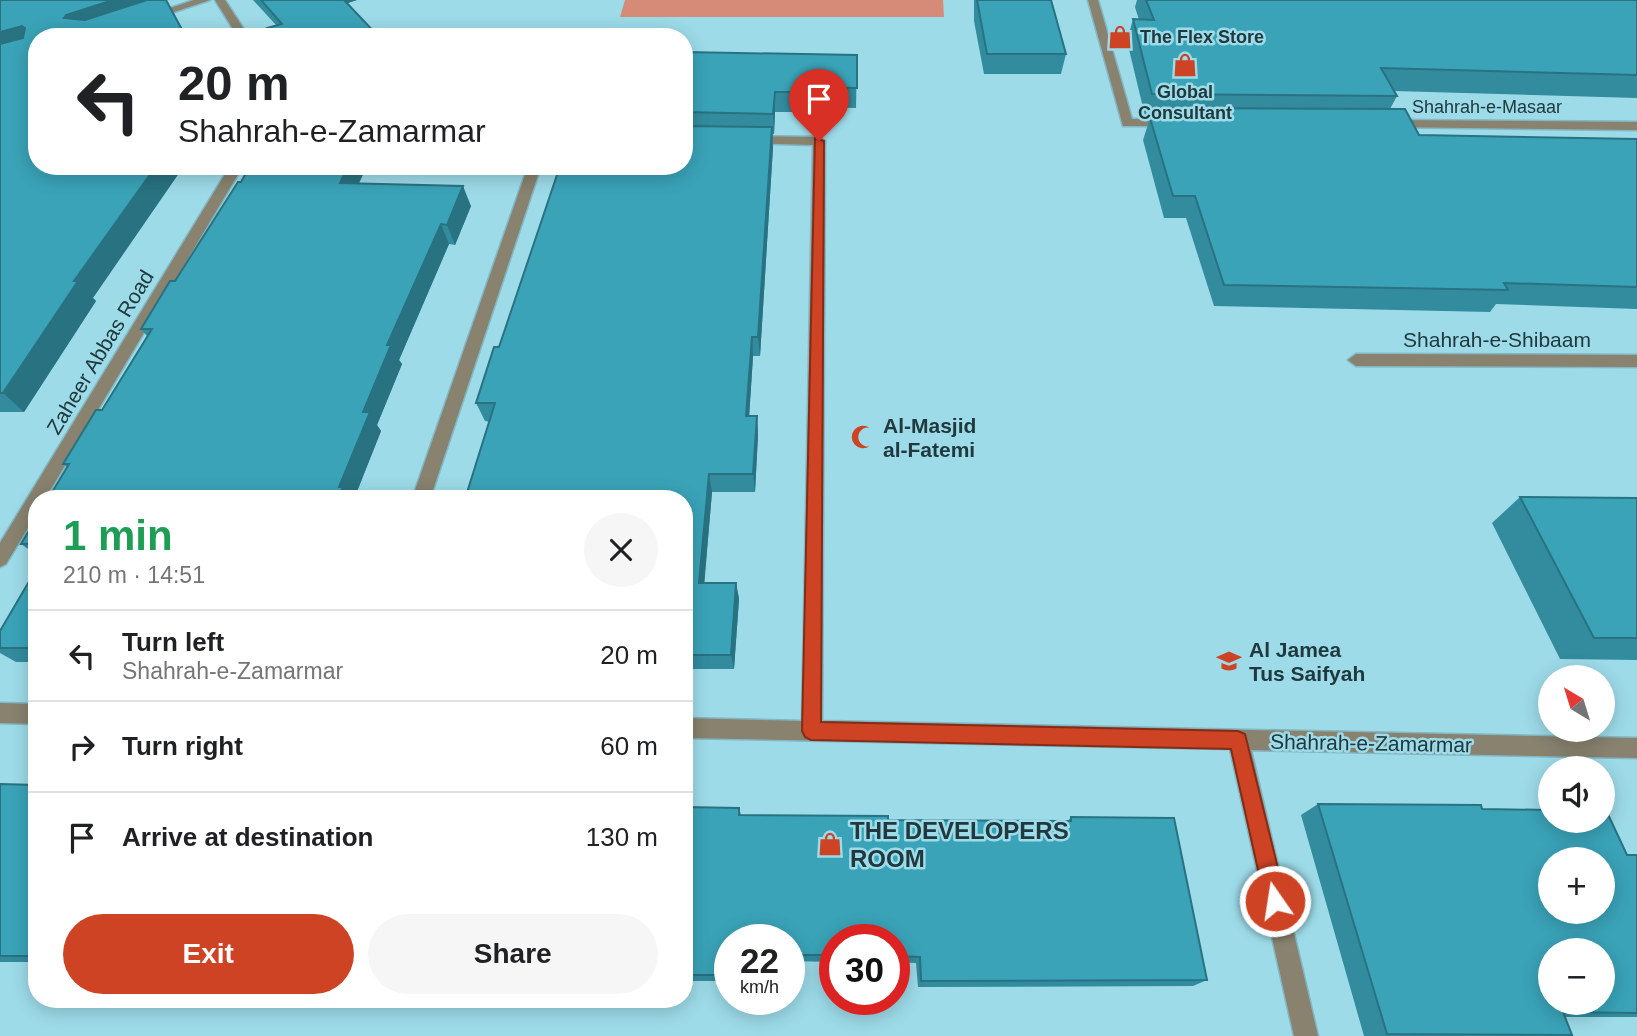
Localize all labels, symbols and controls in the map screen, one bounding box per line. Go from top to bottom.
shop icon: The Flex Store [1106,23,1134,51]
place label: The Flex Store [1140,27,1264,47]
shop icon: Global Consultant [1171,51,1199,79]
icon: left [63,56,154,147]
text: 20 m [178,56,290,110]
pin [789,69,849,141]
icon: arrive [800,80,838,118]
place label: Global Consultant [1138,82,1232,123]
street label: Shahrah-e-Masaar [1412,97,1562,117]
text: Shahrah-e-Zamarmar [178,113,486,149]
street label: Zaheer Abbas Road [42,266,158,438]
street label: Shahrah-e-Shibaam [1403,328,1591,351]
place label: Al-Masjid al-Fatemi [883,414,976,461]
mosque icon: Al-Masjid al-Fatemi [849,423,877,451]
text: 1 min [63,512,173,559]
button: close [584,513,658,587]
text: 210 m · 14:51 [63,562,205,588]
text: Turn left [122,627,224,657]
icon: left [63,637,101,675]
place label: Al Jamea Tus Saifyah [1249,638,1365,685]
text: 20 m [600,640,658,670]
school or university icon: Al Jamea Tus Saifyah [1215,647,1243,675]
text: Shahrah-e-Zamarmar [122,658,343,684]
north arrow [1538,665,1615,742]
map controls [1538,665,1615,1015]
icon: right [63,728,101,766]
street label: Shahrah-e-Zamarmar [1270,730,1472,756]
text: Turn right [122,731,243,761]
text: 60 m [600,731,658,761]
button: sound [1538,756,1615,833]
place label: THE DEVELOPERS ROOM [850,817,1069,872]
icon: arrive [63,819,101,857]
text: Arrive at destination [122,822,373,852]
text: 130 m [586,822,658,852]
shop icon: THE DEVELOPERS ROOM [816,830,844,858]
button: + [1538,847,1615,924]
position arrow [1238,864,1312,938]
button: Exit [63,914,354,994]
button: Share [368,914,658,994]
speed limit sign: 30 [819,924,910,1015]
button: − [1538,938,1615,1015]
text: 22 [740,941,779,980]
text: km/h [740,977,779,997]

